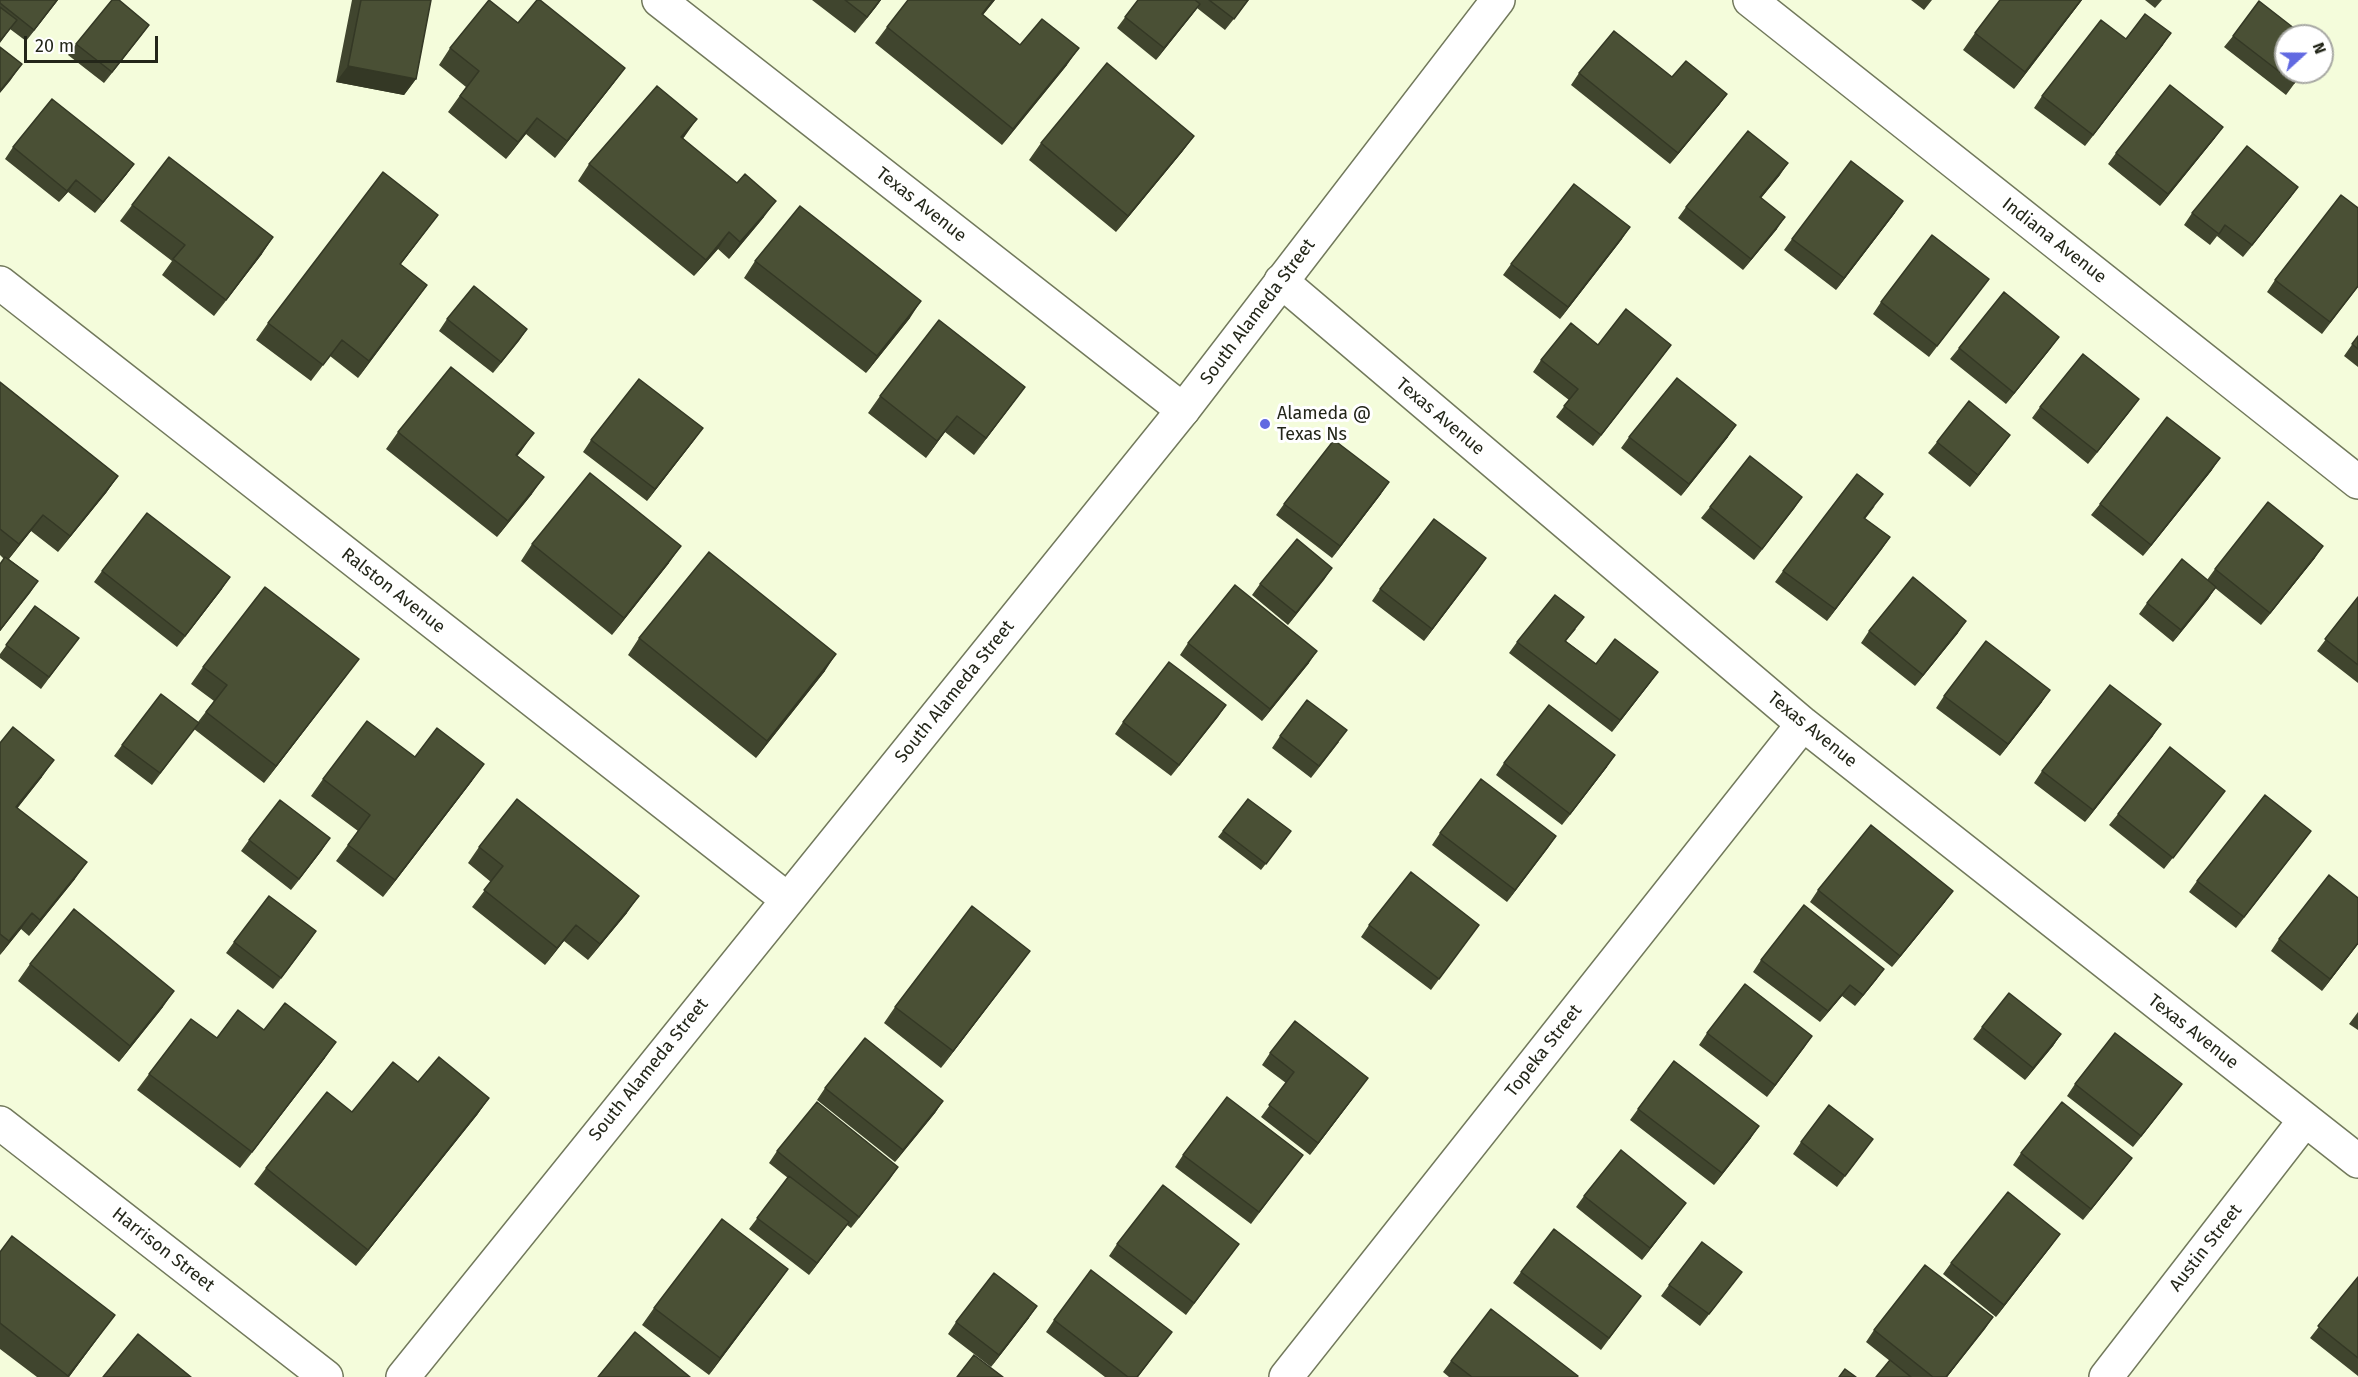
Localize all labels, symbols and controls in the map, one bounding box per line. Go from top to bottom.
scale bar [27,24,160,62]
north arrow [2274,24,2334,84]
text: 20 m [35,35,74,57]
text: N [2309,40,2330,56]
street label: Texas Avenue [871,163,971,247]
street label: Indiana Avenue [1998,194,2110,288]
street label: South Alameda Street [1196,235,1320,389]
street label: Texas Avenue [1391,374,1489,460]
place label: Alameda @ Texas Ns [1277,403,1371,446]
marker: Alameda @ Texas Ns [1258,417,1272,431]
street label: Ralston Avenue [337,544,449,638]
street label: South Alameda Street [891,616,1019,768]
street label: Texas Avenue [1763,687,1861,773]
street label: Texas Avenue [2143,990,2243,1074]
street label: South Alameda Street [585,994,713,1146]
street label: Topeka Street [1501,1000,1587,1102]
street label: Austin Street [2165,1200,2247,1296]
street label: Harrison Street [107,1203,219,1297]

